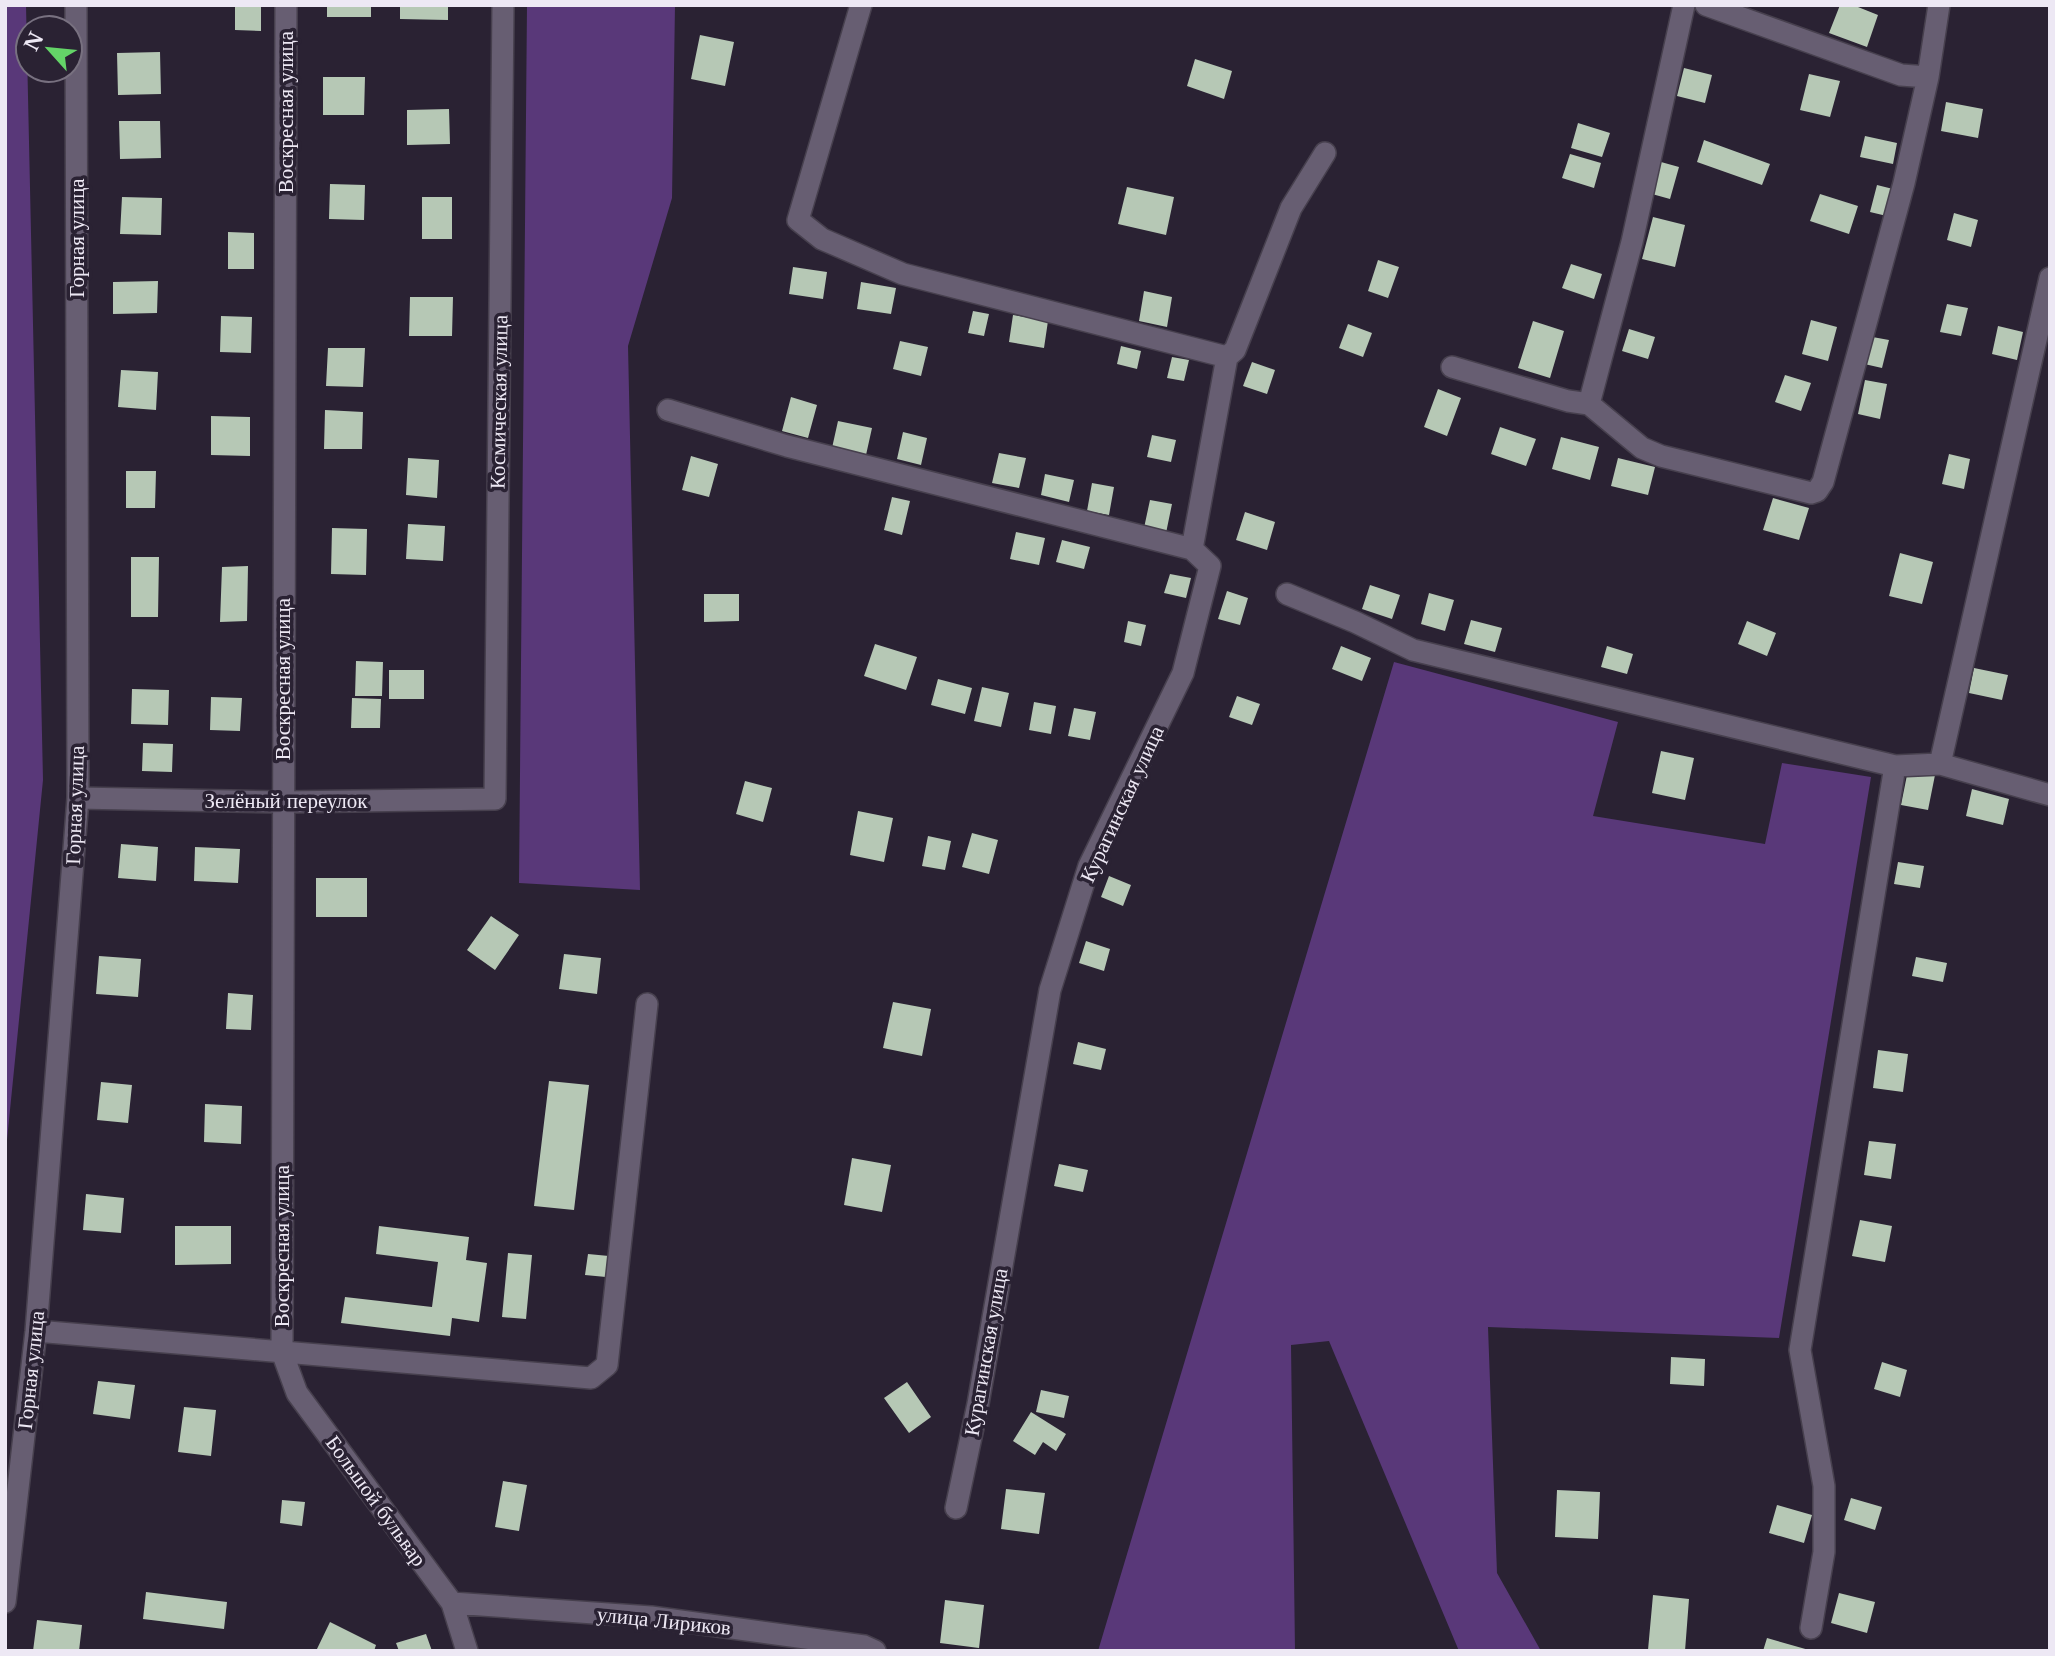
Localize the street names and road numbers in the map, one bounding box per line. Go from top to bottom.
street label: Воскресная улица [273,30,299,193]
street label: Горная улица [64,178,90,298]
street label: Космическая улица [484,314,514,489]
street label: Воскресная улица [270,597,296,760]
street label: Курагинская улица [1074,721,1170,886]
street label: Горная улица [60,744,90,865]
street label: Зелёный переулок [205,788,368,814]
street label: Воскресная улица [269,1164,295,1327]
street label: Курагинская улица [958,1265,1014,1438]
street label: Горная улица [12,1309,50,1431]
street label: Большой бульвар [320,1431,432,1571]
street label: улица Лириков [596,1601,732,1641]

